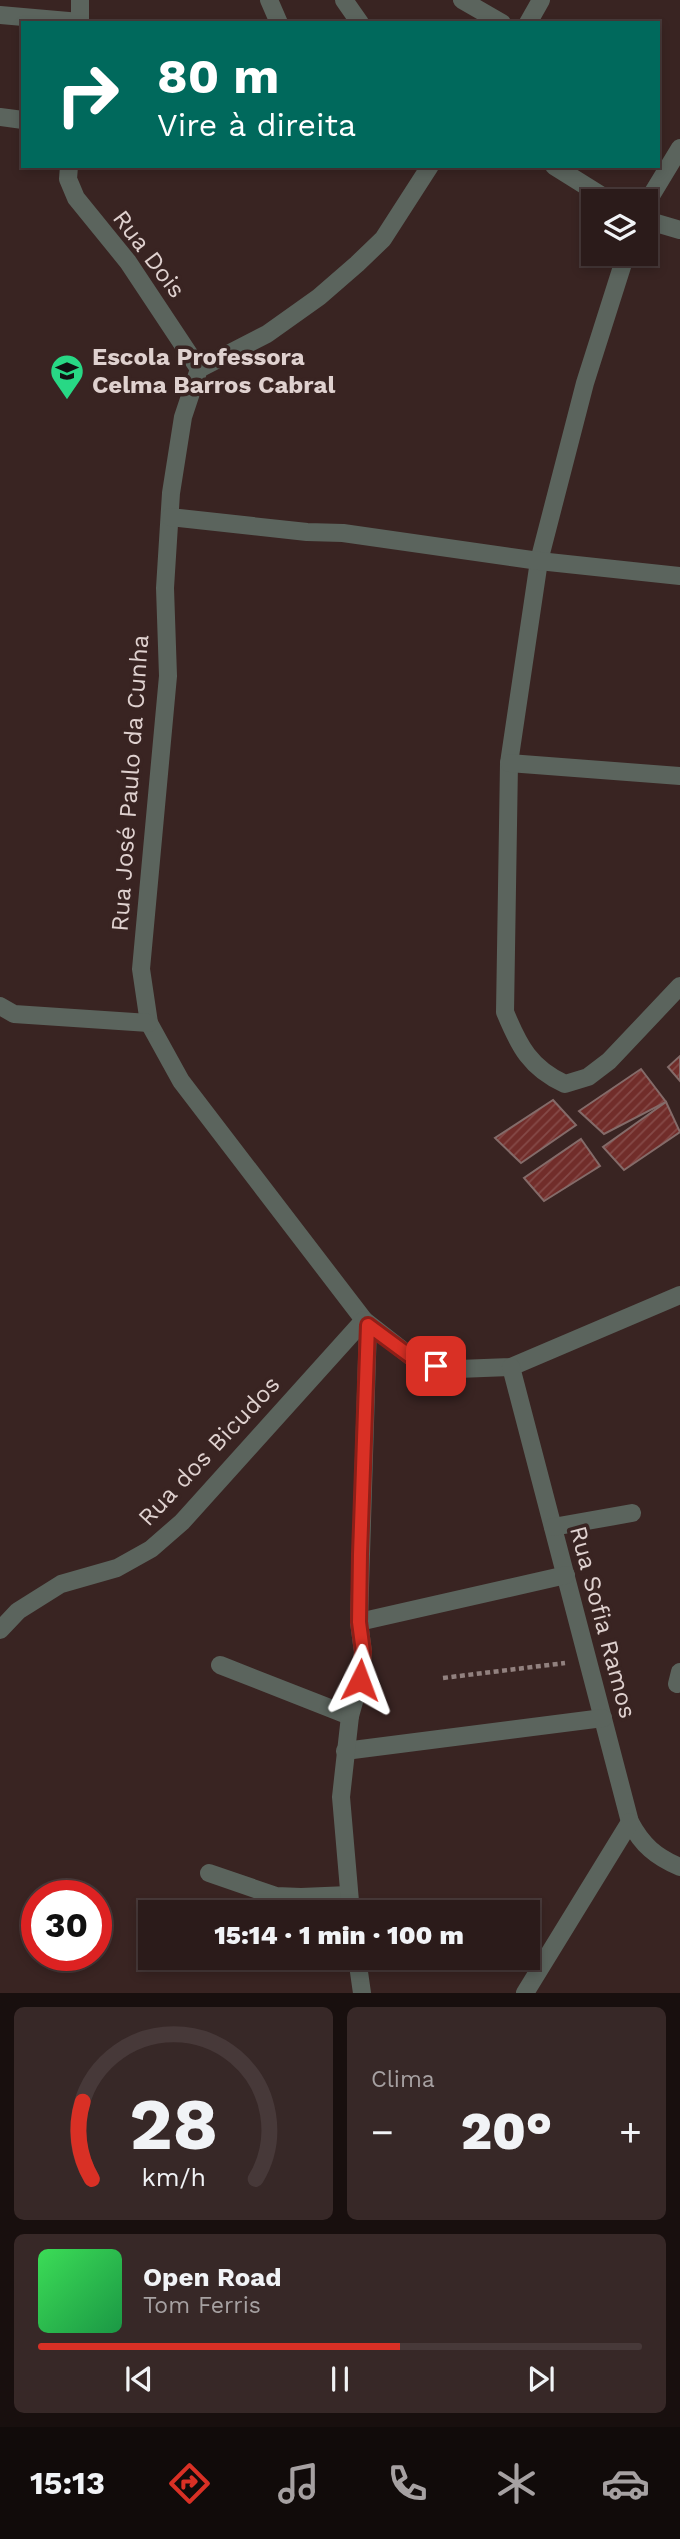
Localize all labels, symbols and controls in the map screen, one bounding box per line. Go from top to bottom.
text: 80 m [157,47,279,105]
icon: right [42,49,133,140]
text: Vire à direita [157,106,356,144]
map controls [581,189,658,266]
button: layers [581,189,658,266]
street label: Rua Dois [107,205,191,303]
place label: Escola Professora Celma Barros Cabral [92,343,335,399]
school or university icon: Escola Professora Celma Barros Cabral [48,352,86,401]
street label: Rua José Paulo da Cunha [106,634,154,932]
pin [406,1336,466,1396]
icon: arrive [417,1347,455,1385]
street label: Rua dos Bicudos [132,1370,286,1532]
street label: Rua Sofia Ramos [564,1523,642,1721]
position arrow [323,1643,397,1717]
speed limit sign: 30 [21,1880,112,1971]
text: 15:14 · 1 min · 100 m [214,1920,464,1950]
text: Clima [371,2066,435,2093]
text: 28 [129,2082,218,2168]
text: 20° [461,2101,552,2162]
text: − [371,2110,394,2154]
text: + [619,2110,642,2154]
text: km/h [141,2163,206,2192]
text: Open Road [143,2262,281,2292]
text: Tom Ferris [143,2292,261,2319]
icon: previous [120,2360,158,2398]
icon: pause [321,2360,359,2398]
icon: next [522,2360,560,2398]
icon: directions [165,2459,214,2508]
icon: music [274,2459,323,2508]
icon: phone [383,2459,432,2508]
icon: climate [492,2459,541,2508]
icon: car [601,2459,650,2508]
text: 15:13 [30,2464,105,2502]

